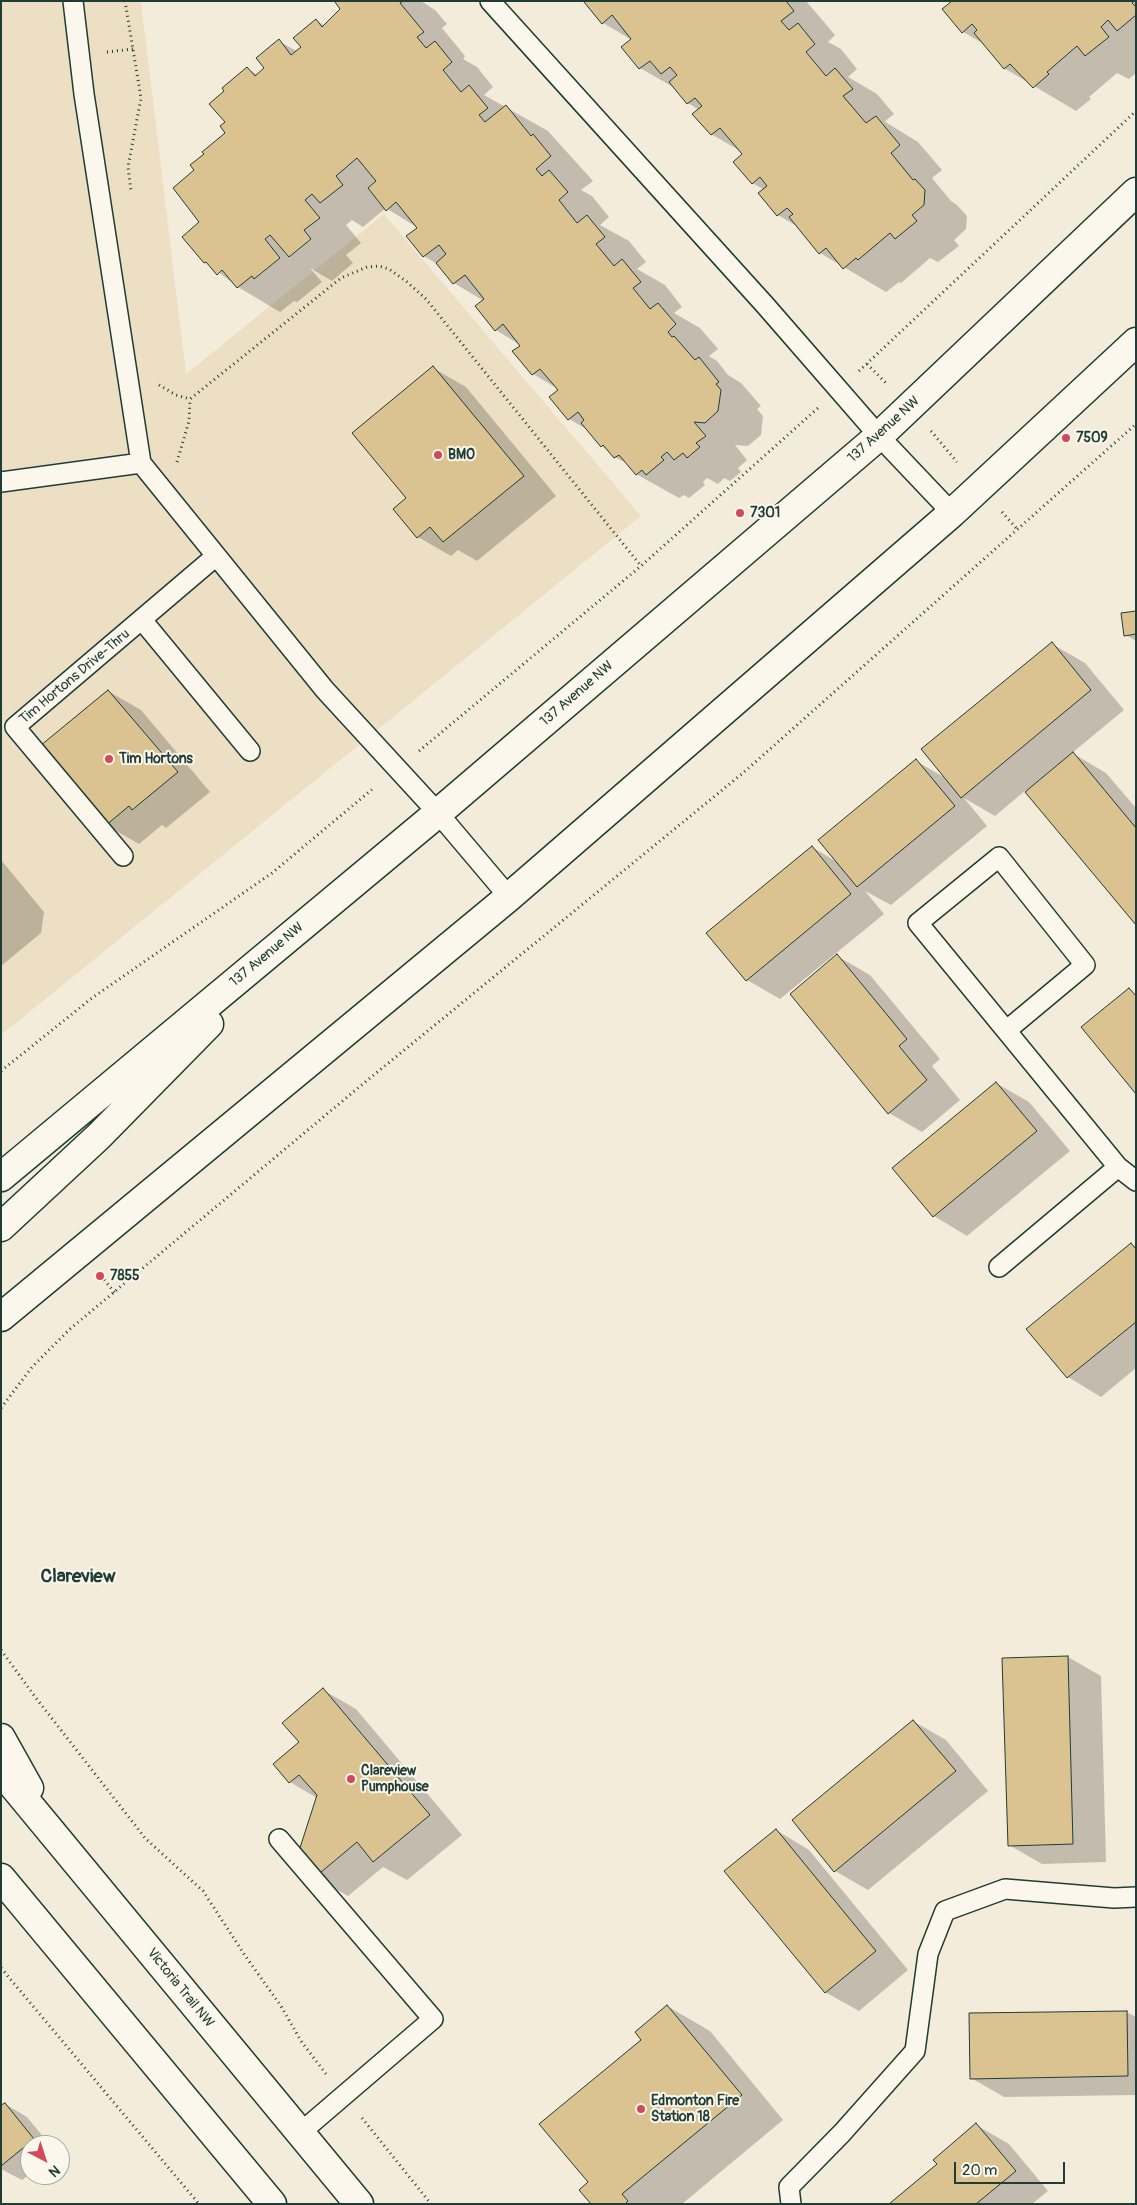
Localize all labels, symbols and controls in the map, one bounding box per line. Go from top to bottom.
street label: 137 Avenue NW [844,393,924,467]
place label: 7509 [1076,430,1108,446]
marker: 7509 [1060,432,1072,444]
place label: BMO [448,447,475,463]
marker: BMO [432,449,444,461]
place label: 7301 [750,505,780,521]
marker: 7301 [734,507,746,519]
street label: Tim Hortons Drive-Thru [16,626,134,728]
street label: 137 Avenue NW [537,658,617,730]
place label: Tim Hortons [119,751,193,767]
marker: Tim Hortons [103,753,115,765]
street label: 137 Avenue NW [227,919,307,991]
place label: 7855 [110,1268,140,1284]
marker: 7855 [94,1270,106,1282]
district label: Clareview [41,1566,115,1588]
place label: Clareview Pumphouse [361,1763,429,1795]
marker: Clareview Pumphouse [345,1773,357,1785]
street label: Victoria Trail NW [143,1945,217,2031]
place label: Edmonton Fire Station 18 [651,2093,739,2126]
marker: Edmonton Fire Station 18 [635,2103,647,2115]
north arrow [20,2135,70,2185]
scale bar [957,2152,1068,2184]
text: 20 m [962,2161,997,2180]
text: N [45,2162,63,2181]

